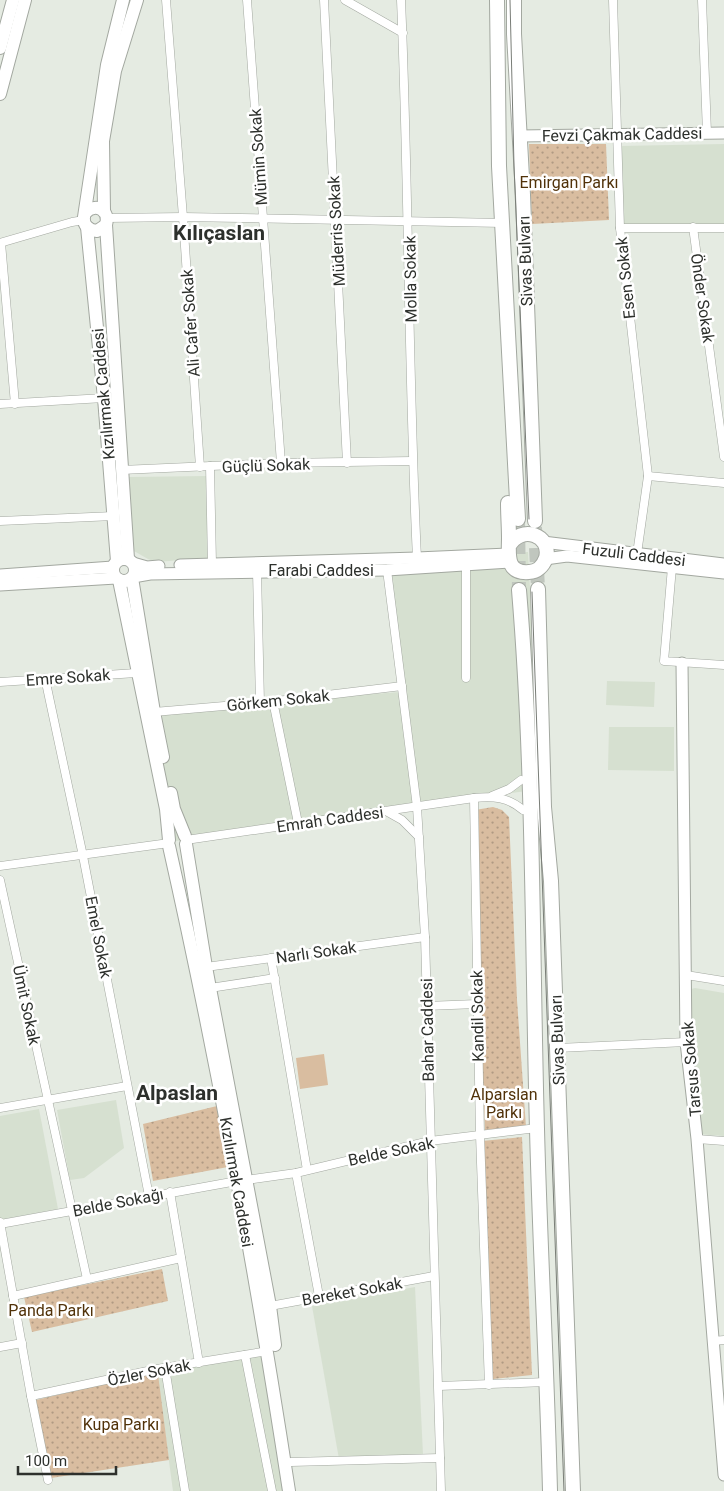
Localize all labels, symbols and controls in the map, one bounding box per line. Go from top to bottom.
street label: Mümin Sokak [246,107,271,206]
street label: Fevzi Çakmak Caddesi [542,124,702,145]
park label: Emirgan Parkı [520,173,618,192]
street label: Müderris Sokak [324,174,349,287]
street label: Sivas Bulvarı [514,215,537,306]
district label: Kılıçaslan [173,221,265,245]
street label: Molla Sokak [400,234,421,323]
street label: Esen Sokak [612,235,639,320]
street label: Önder Sokak [687,252,718,345]
street label: Ali Cafer Sokak [177,267,204,378]
street label: Kızılırmak Caddesi [88,327,119,460]
street label: Güçlü Sokak [222,454,311,477]
street label: Fuzuli Caddesi [581,539,687,570]
street label: Farabi Caddesi [268,561,374,580]
street label: Emre Sokak [25,665,112,690]
street label: Görkem Sokak [226,686,331,715]
street label: Emrah Caddesi [276,803,385,836]
street label: Emel Sokak [81,895,116,981]
street label: Narlı Sokak [275,937,358,968]
street label: Ümit Sokak [9,963,44,1048]
street label: Kandil Sokak [467,969,488,1062]
street label: Bahar Caddesi [417,978,438,1082]
street label: Sivas Bulvarı [546,994,569,1085]
street label: Tarsus Sokak [678,1020,705,1117]
district label: Alpaslan [136,1081,218,1105]
park label: Alparslan Parkı [470,1085,538,1122]
street label: Kızılırmak Caddesi [216,1116,257,1249]
street label: Belde Sokak [346,1133,437,1170]
street label: Belde Sokağı [71,1184,165,1221]
street label: Bereket Sokak [301,1273,405,1310]
park label: Panda Parkı [8,1301,94,1320]
street label: Özler Sokak [106,1355,193,1390]
park label: Kupa Parkı [83,1415,159,1434]
scale bar [18,1444,115,1476]
text: 100 m [25,1452,67,1470]

